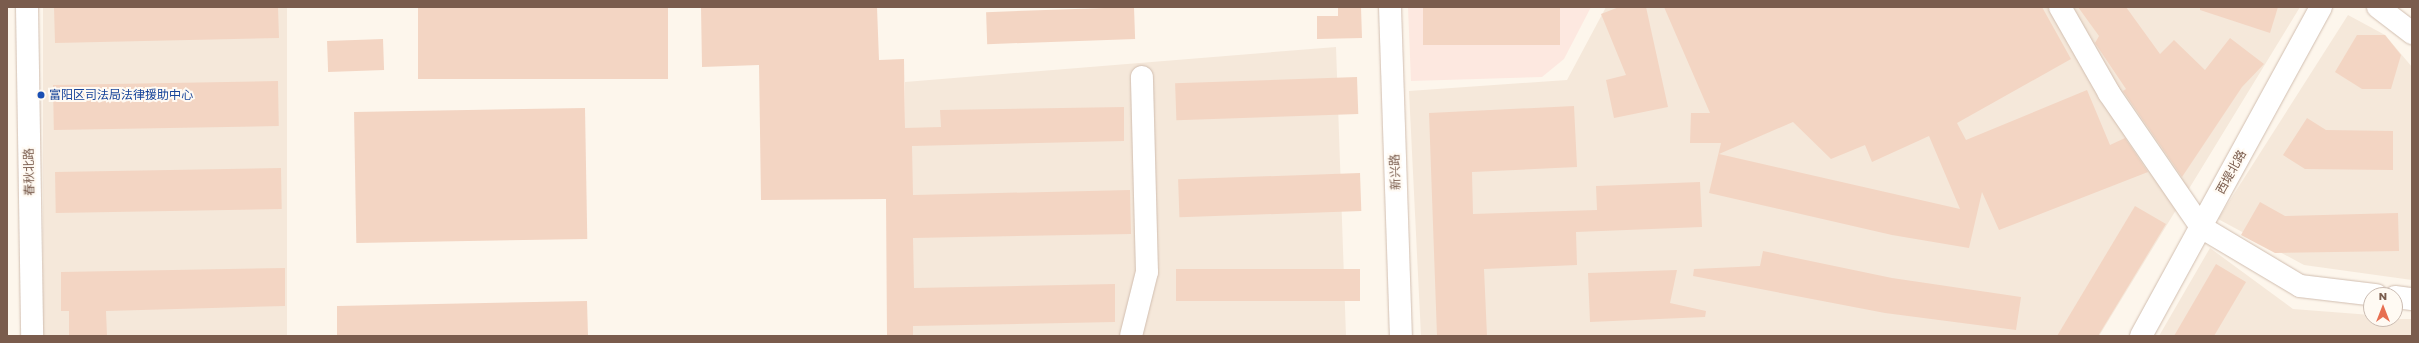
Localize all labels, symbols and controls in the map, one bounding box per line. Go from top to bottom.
place label: 富阳区司法局法律援助中心 [49,88,193,102]
marker: 富阳区司法局法律援助中心 [36,90,46,100]
street label: 春秋北路 [21,148,37,196]
street label: 西堤北路 [2213,148,2249,196]
street label: 新兴路 [1387,154,1403,190]
north arrow [2363,287,2403,327]
text: N [2379,288,2387,304]

